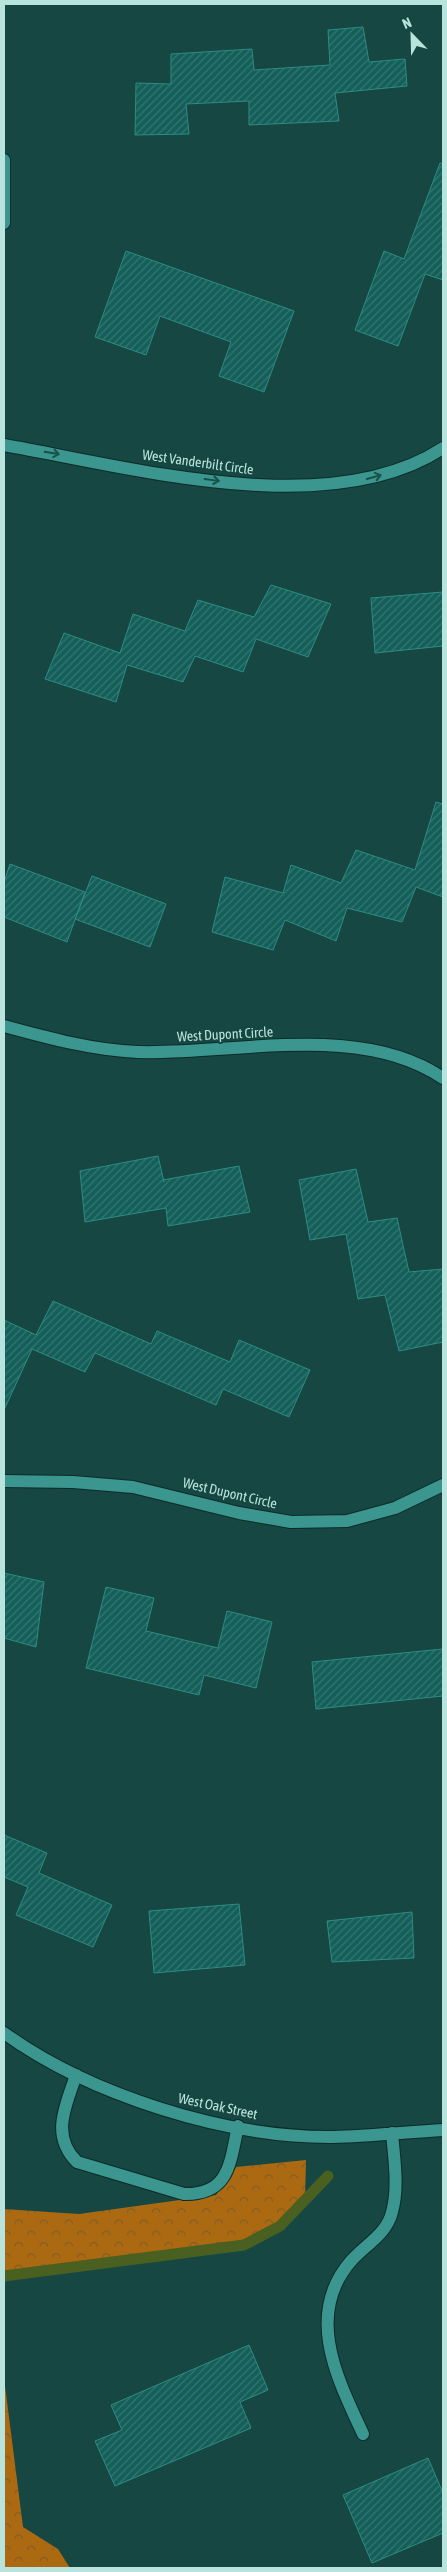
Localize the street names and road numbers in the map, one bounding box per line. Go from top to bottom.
street label: West Vanderbilt Circle [141,446,255,478]
street label: West Dupont Circle [176,1023,274,1045]
street label: West Dupont Circle [181,1474,279,1512]
street label: West Oak Street [177,2090,259,2122]

